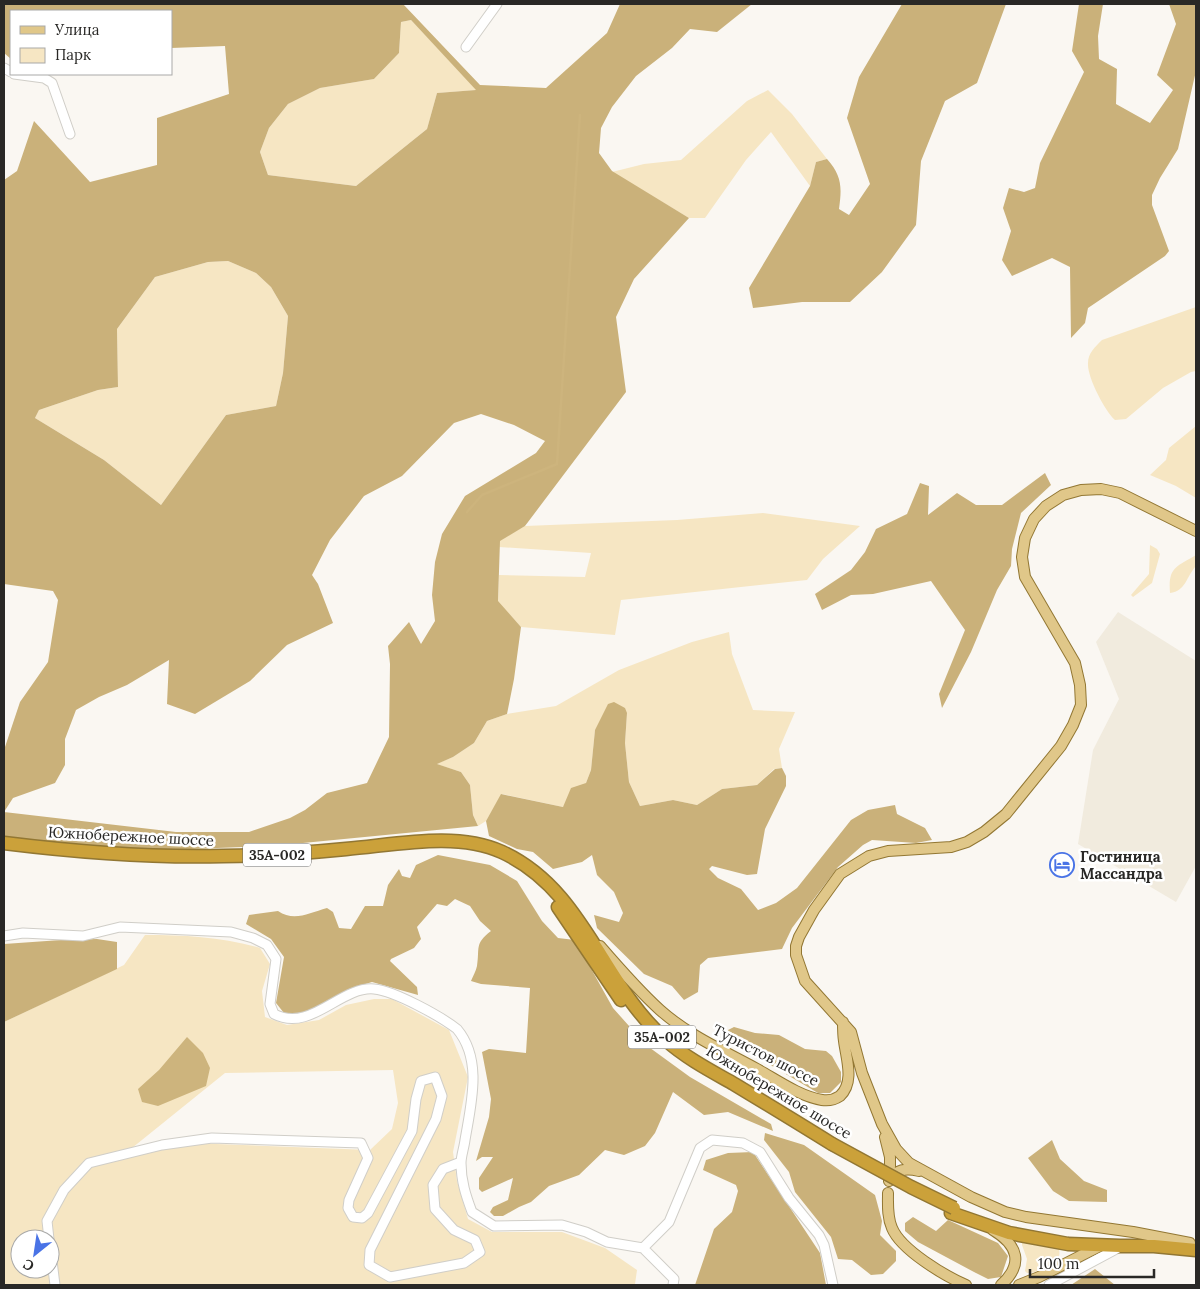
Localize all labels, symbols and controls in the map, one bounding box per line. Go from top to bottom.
legend [10,10,172,75]
text: Улица [54,20,100,39]
text: Парк [55,45,91,64]
street label: Южнобережное шоссе [48,822,214,850]
road number: 35А-002 [243,844,311,866]
place label: Гостиница Массандра [1080,847,1163,883]
hotel icon: Гостиница Массандра [1049,852,1075,878]
street label: Туристов шоссе [710,1020,822,1090]
road number: 35А-002 [628,1026,696,1048]
street label: Южнобережное шоссе [703,1041,855,1143]
north arrow [10,1229,60,1279]
scale bar [1030,1246,1154,1278]
text: 100 m [1038,1254,1079,1273]
text: С [20,1255,37,1275]

